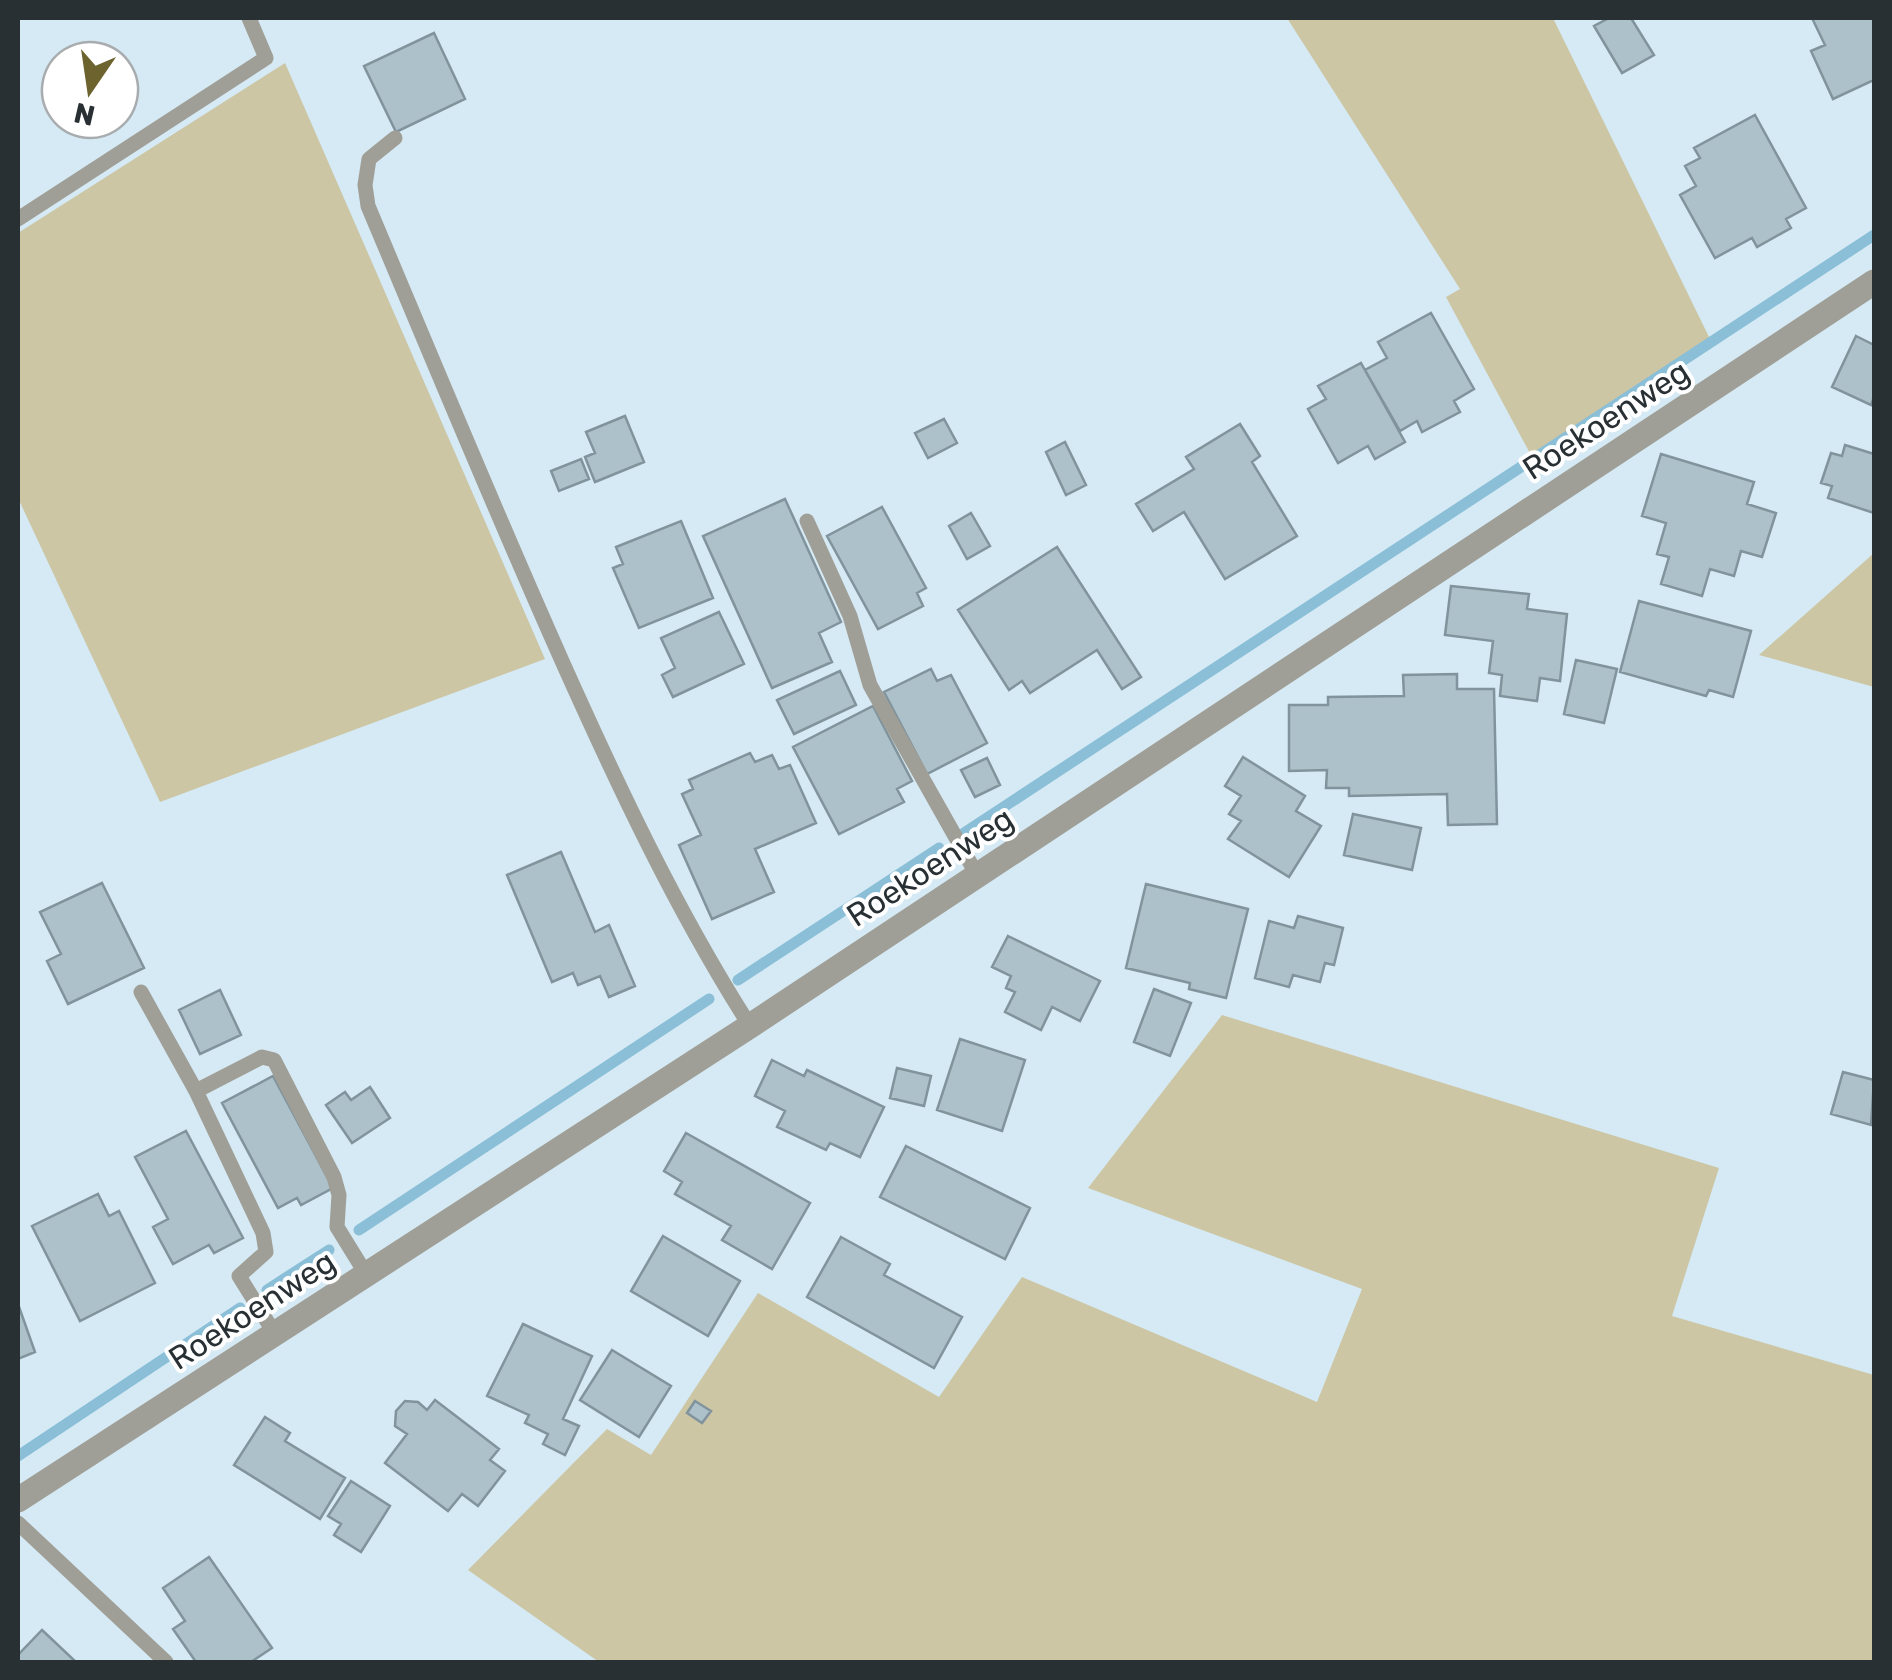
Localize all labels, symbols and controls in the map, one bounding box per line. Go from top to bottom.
north arrow [40,40,140,140]
text: N [71,96,98,132]
street label: Roekoenweg [1516,352,1696,488]
street label: Roekoenweg [840,799,1020,935]
street label: Roekoenweg [162,1242,342,1378]

